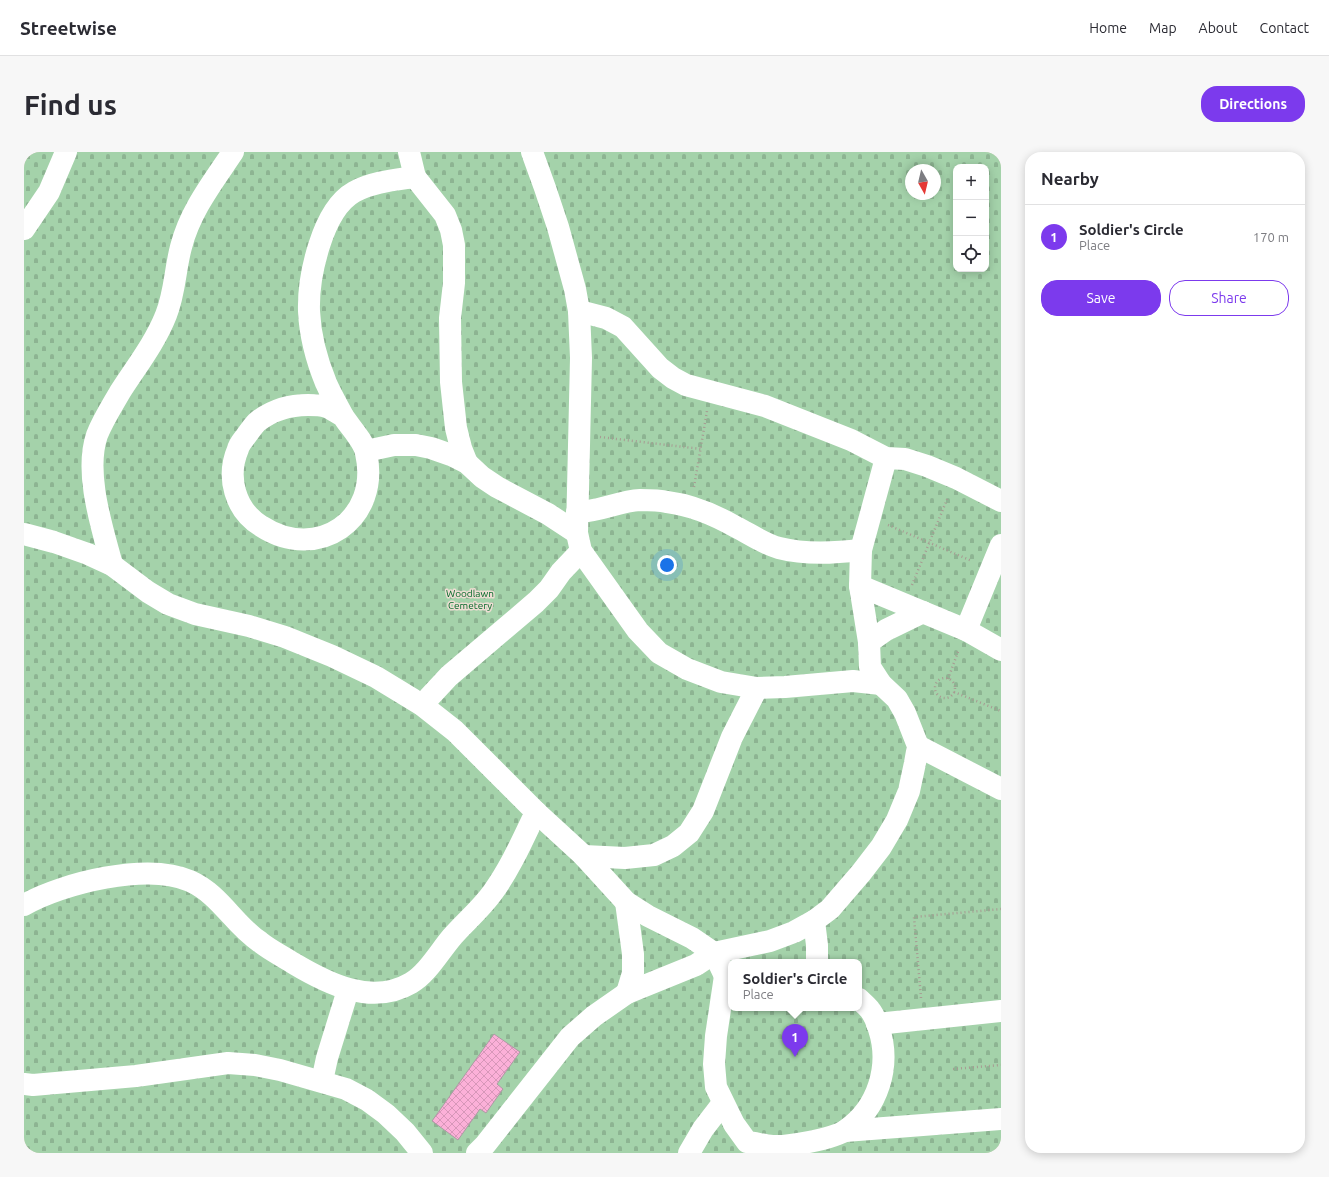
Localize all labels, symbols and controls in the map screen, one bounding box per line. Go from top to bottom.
text: Streetwise [20,17,117,39]
text: Home [1089,20,1127,36]
text: Map [1149,20,1177,36]
text: About [1199,20,1238,36]
text: Contact [1260,20,1309,36]
button: Directions [1201,86,1305,122]
text: Find us [24,89,117,120]
north arrow [905,164,941,200]
map controls [953,164,989,272]
button: + [953,164,989,200]
text: Nearby [1041,169,1099,188]
button: − [953,200,989,236]
text: Soldier's Circle [1079,221,1184,238]
text: 1 [1050,230,1058,244]
text: 170 m [1253,230,1289,244]
button: locate [953,236,989,272]
text: Place [1079,238,1110,252]
button: Save [1041,280,1161,316]
button: Share [1169,280,1289,316]
your location [657,555,677,575]
park label: Woodlawn Cemetery [446,588,494,611]
popup [728,959,862,1011]
text: Soldier's Circle [743,970,847,987]
text: Place [743,987,774,1001]
pin: 1 [782,1024,808,1057]

